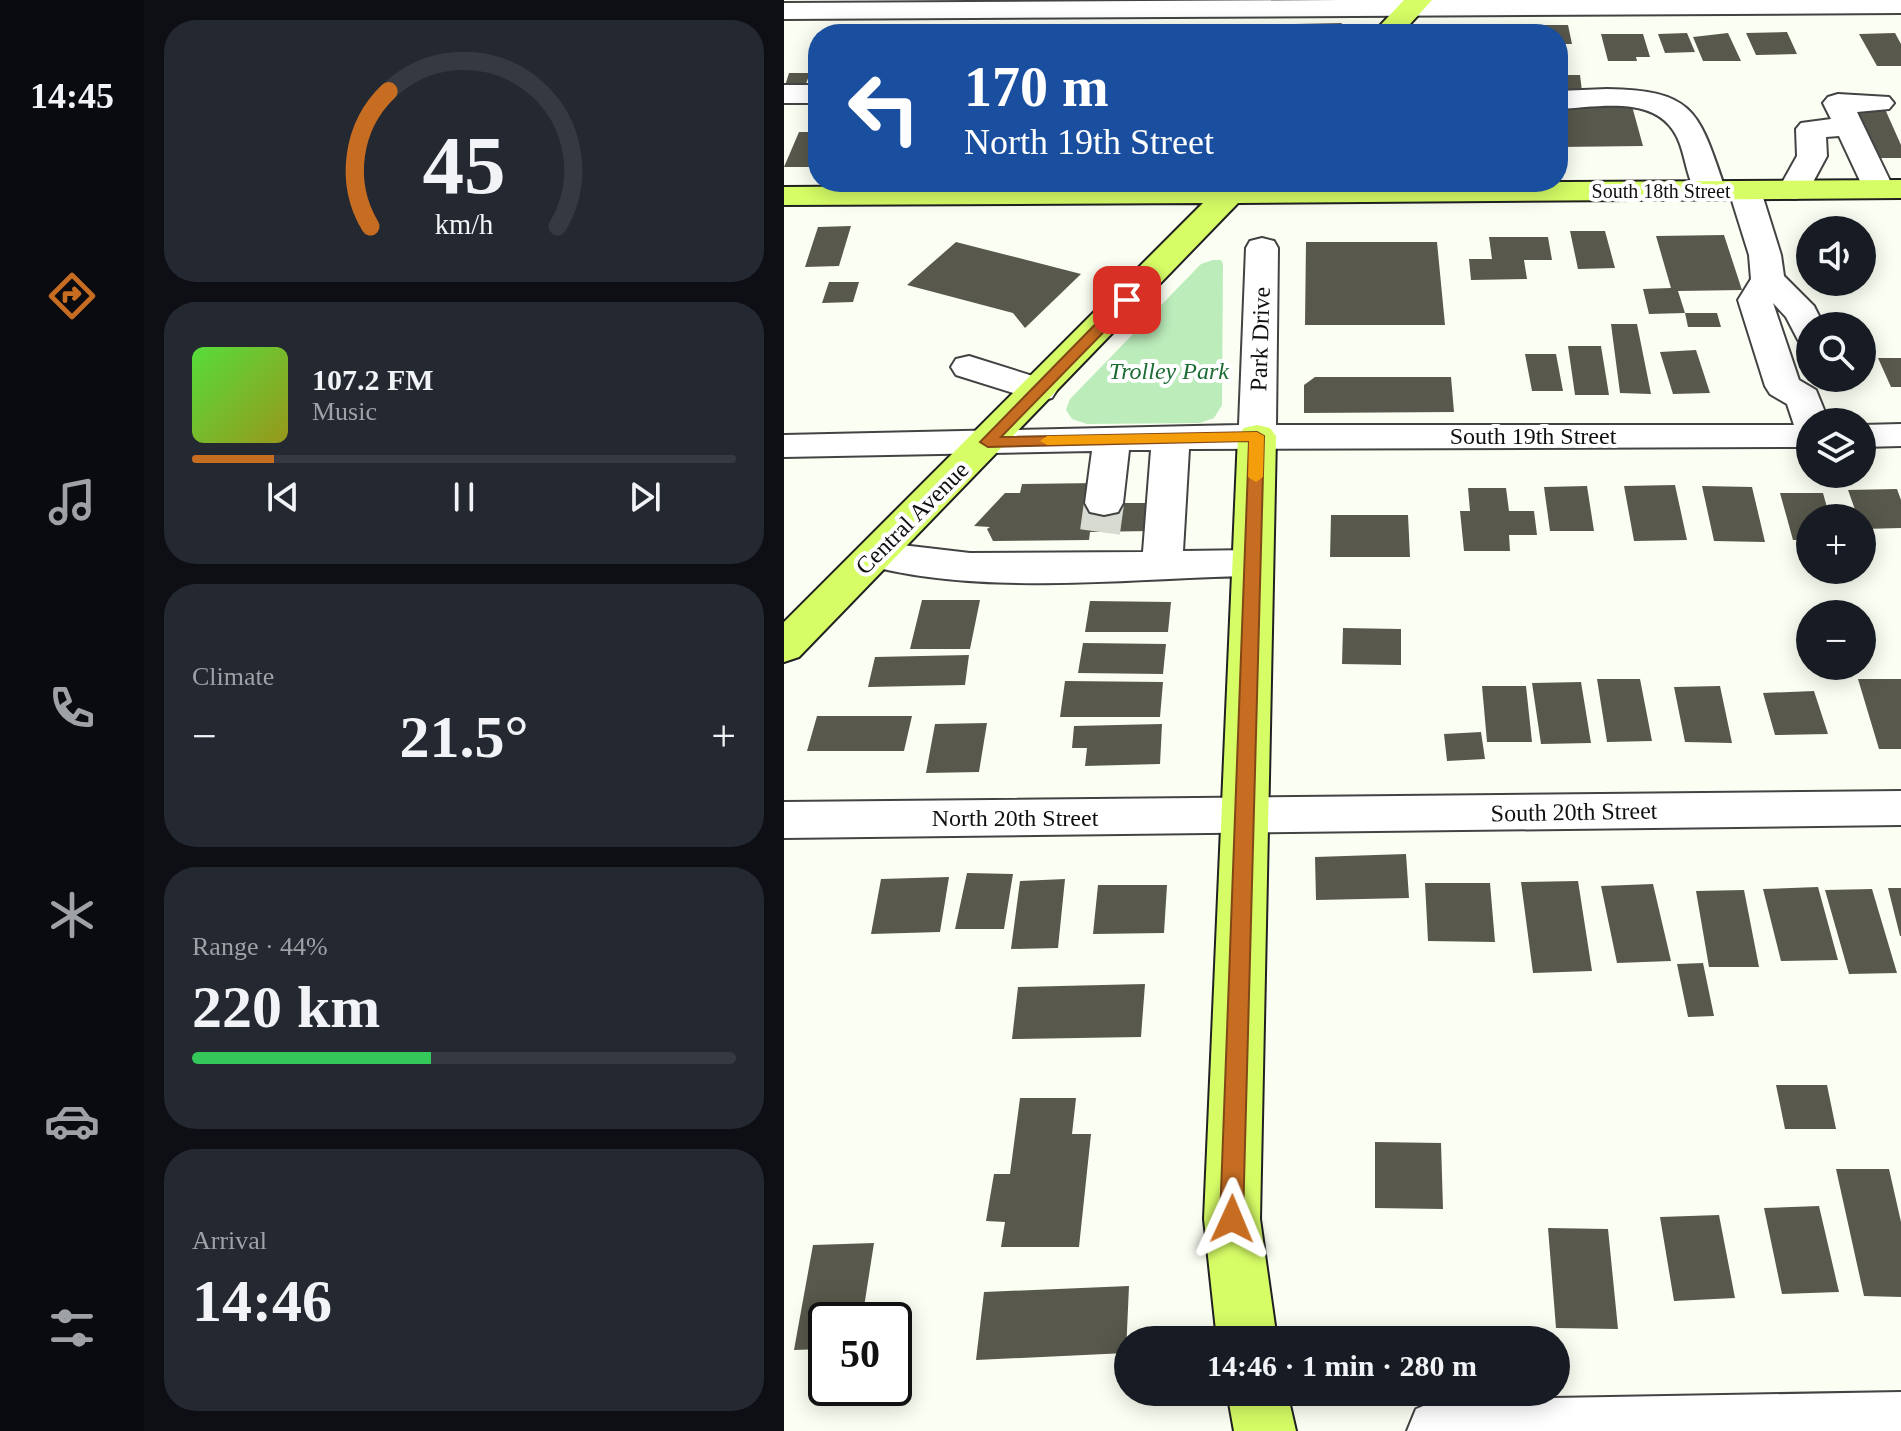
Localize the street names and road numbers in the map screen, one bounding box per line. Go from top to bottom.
street label: South 18th Street [1592,180,1731,202]
street label: Park Drive [1245,286,1275,392]
street label: South 19th Street [1450,423,1617,449]
street label: Central Avenue [850,456,974,580]
street label: South 20th Street [1490,798,1658,826]
street label: North 20th Street [932,805,1099,831]

